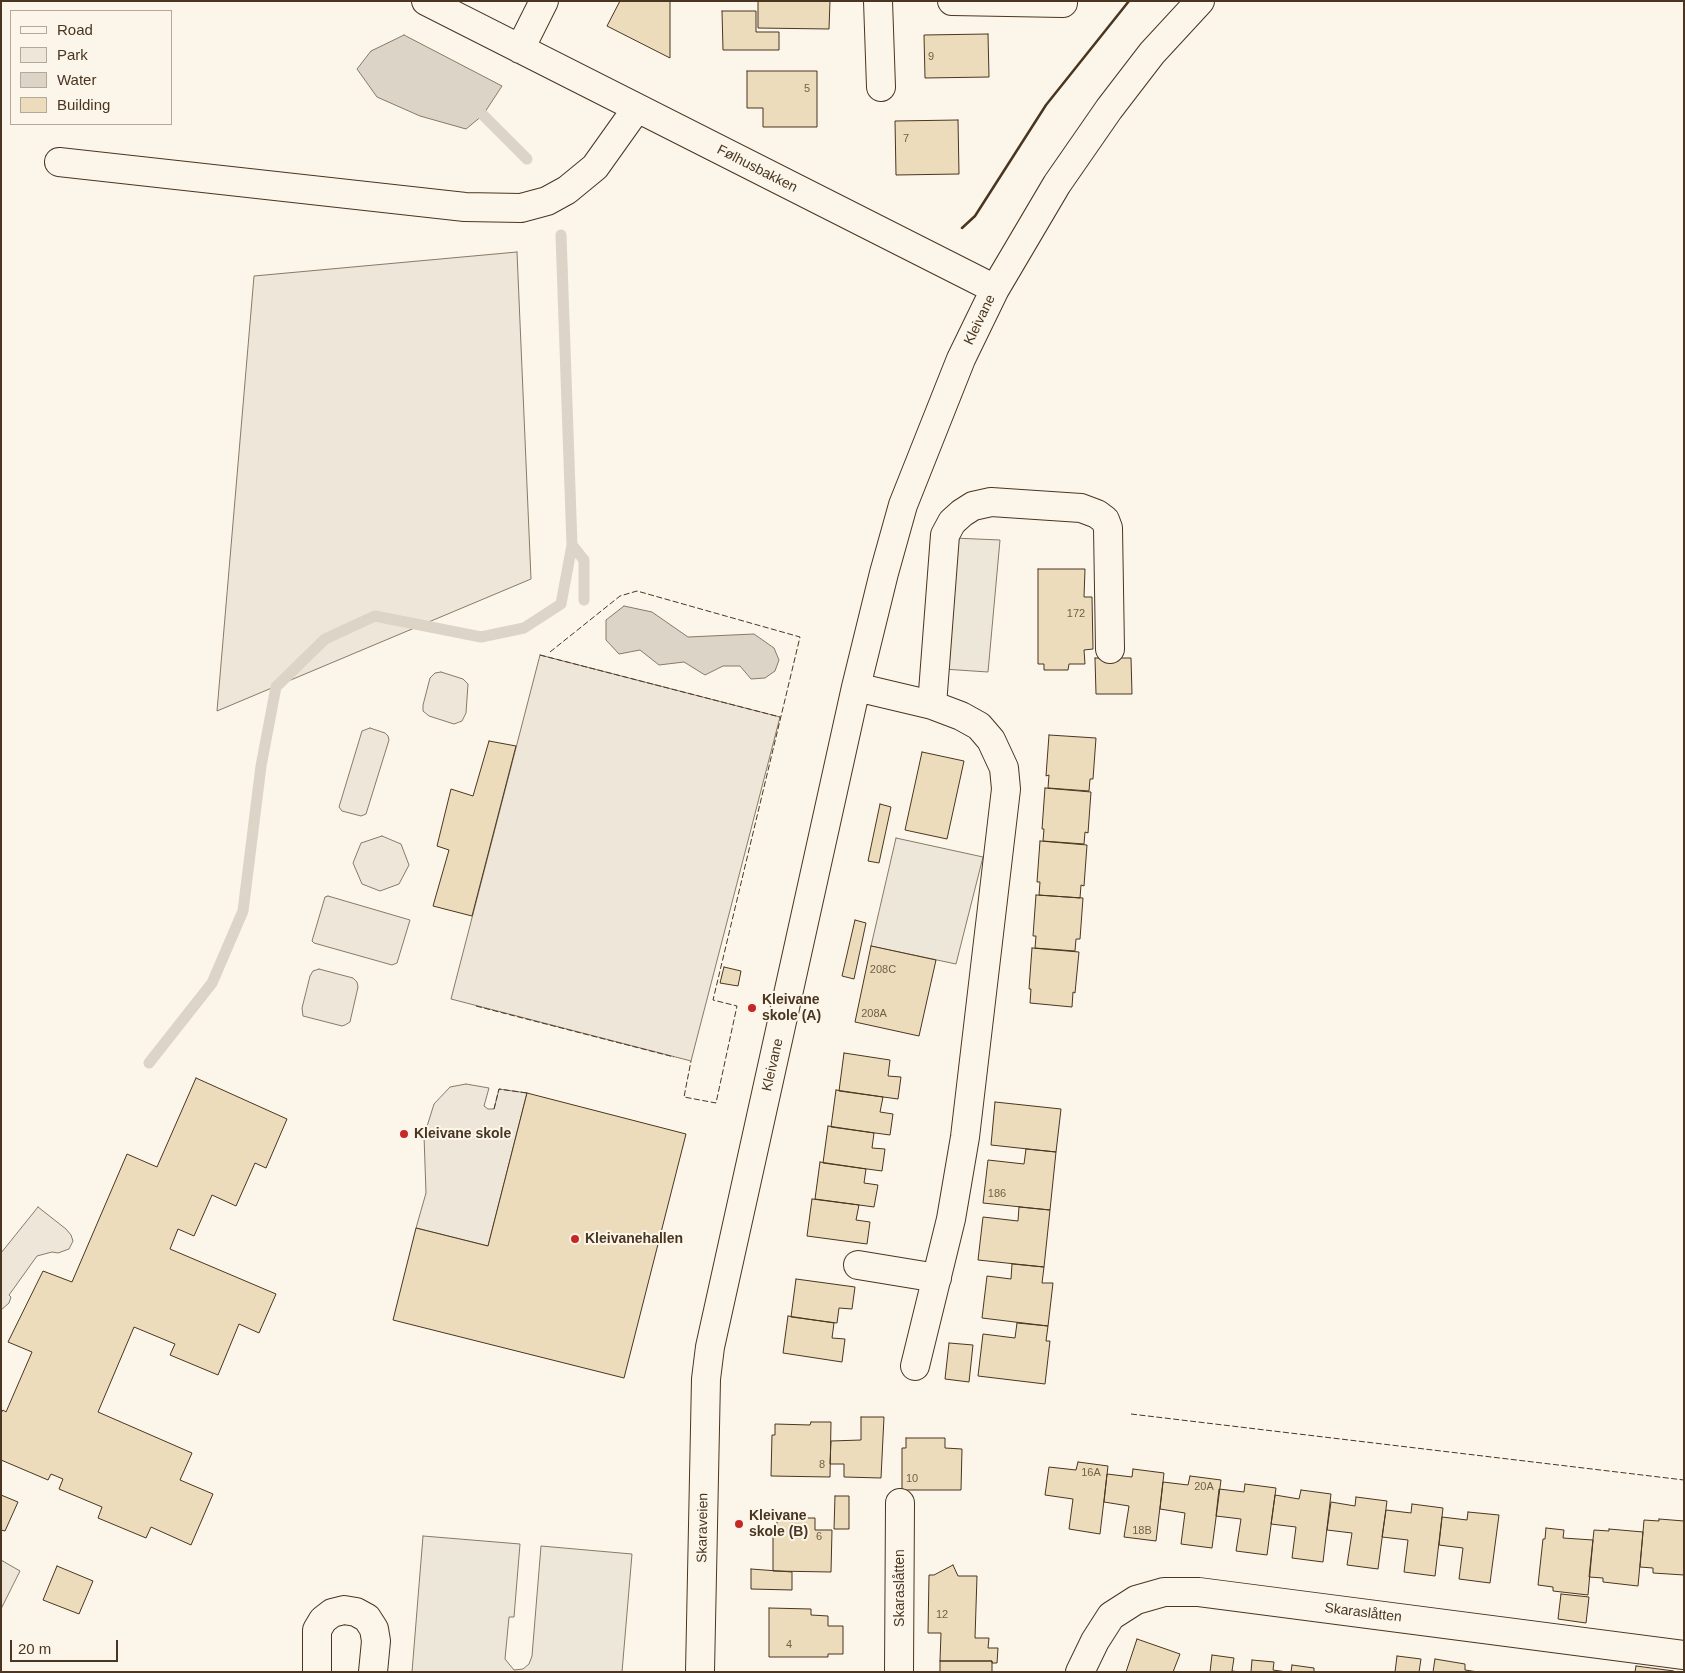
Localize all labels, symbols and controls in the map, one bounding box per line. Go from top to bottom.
legend [10,10,172,125]
text: Road [57,21,93,38]
text: Park [57,46,88,63]
house number: 9 [928,50,934,64]
text: Water [57,71,96,88]
house number: 5 [804,82,810,96]
text: Building [57,96,110,113]
house number: 7 [903,132,909,146]
street label: Følhusbakken [714,142,800,196]
street label: Kleivane [961,292,999,348]
house number: 172 [1067,607,1085,621]
house number: 208C [870,963,896,977]
place label: Kleivane skole (A) [762,992,821,1024]
marker: Kleivane skole (A) [746,1002,758,1014]
house number: 208A [861,1007,887,1021]
street label: Kleivane [759,1037,787,1093]
place label: Kleivane skole [414,1126,511,1142]
marker: Kleivane skole [398,1128,410,1140]
house number: 186 [988,1187,1006,1201]
place label: Kleivanehallen [585,1231,683,1247]
marker: Kleivanehallen [569,1233,581,1245]
house number: 8 [819,1458,825,1472]
house number: 16A [1081,1466,1101,1480]
house number: 10 [906,1472,918,1486]
house number: 20A [1194,1480,1214,1494]
street label: Skaraveien [694,1493,712,1563]
place label: Kleivane skole (B) [749,1508,808,1540]
marker: Kleivane skole (B) [733,1518,745,1530]
house number: 18B [1132,1524,1152,1538]
house number: 6 [816,1530,822,1544]
street label: Skaraslåtten [892,1549,908,1627]
street label: Skaraslåtten [1323,1600,1403,1626]
house number: 12 [936,1608,948,1622]
scale bar [12,1630,120,1662]
house number: 4 [786,1638,792,1652]
text: 20 m [18,1640,51,1657]

